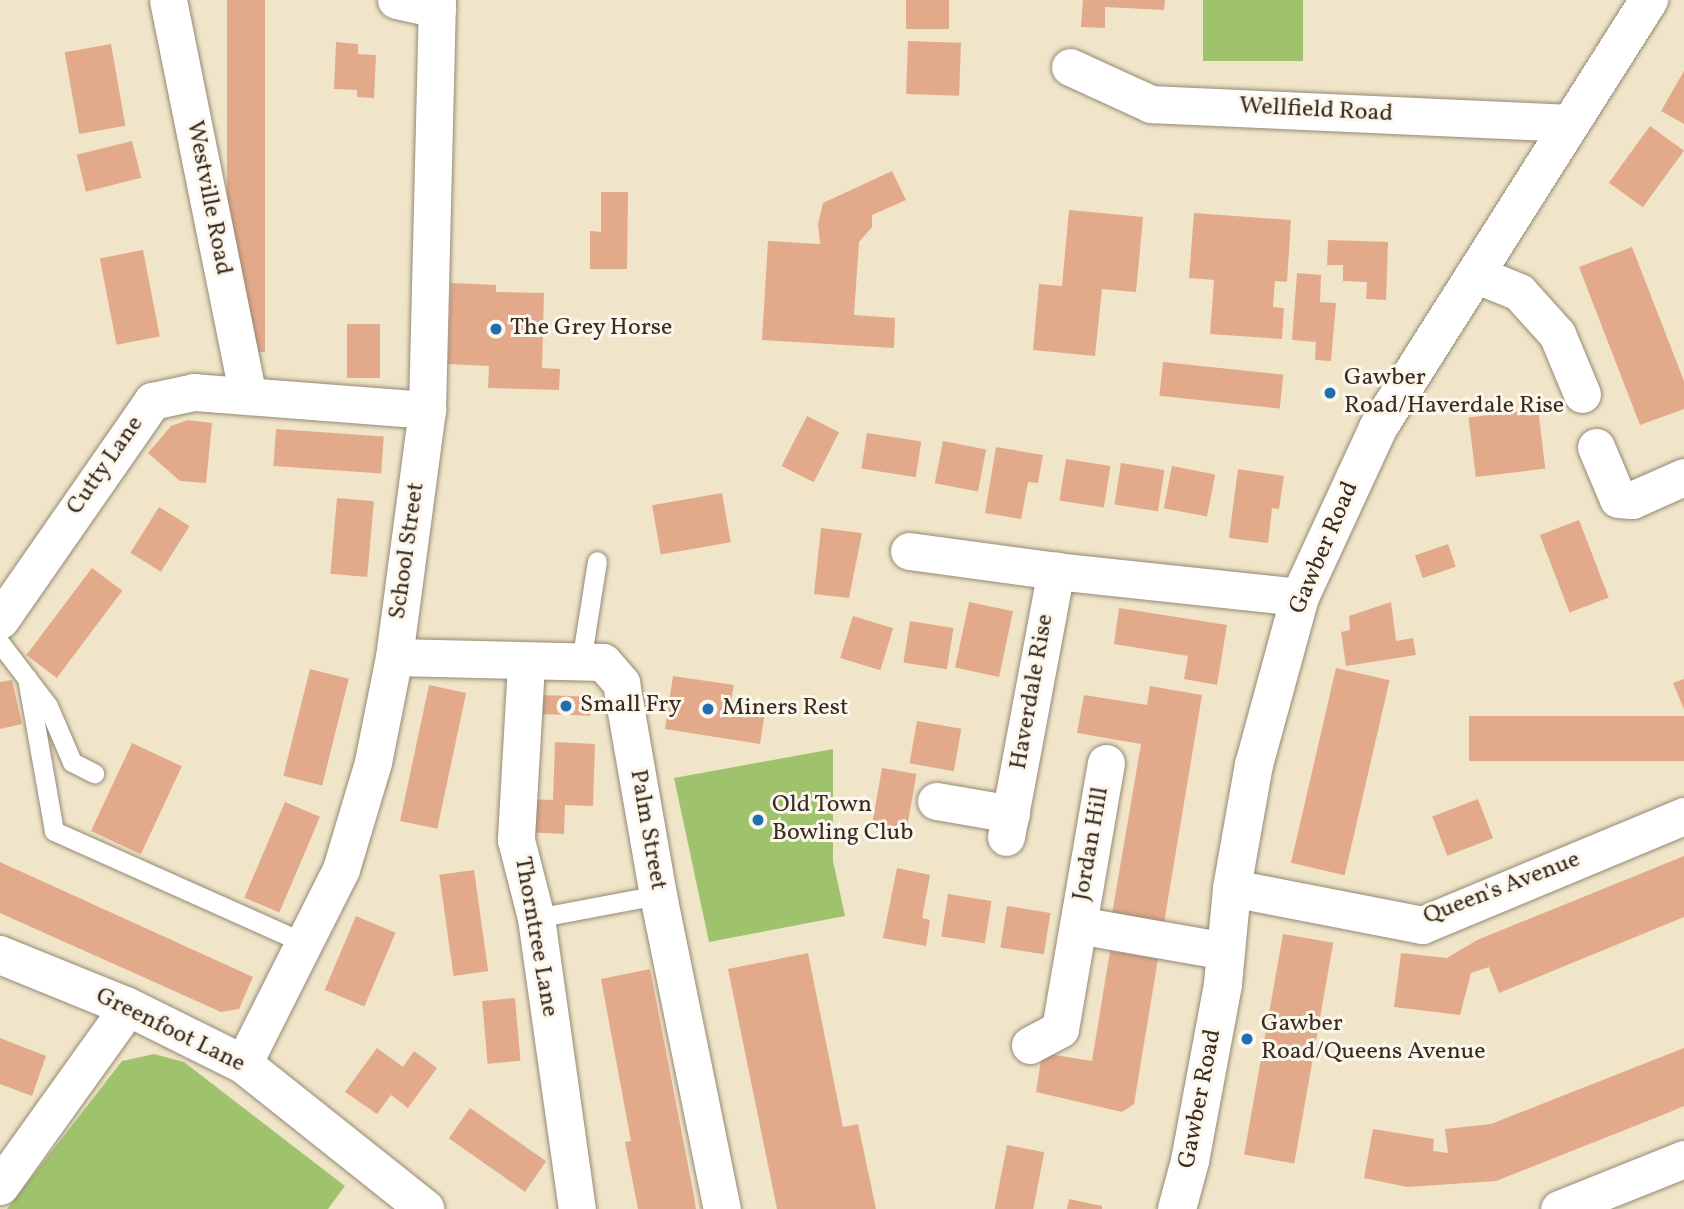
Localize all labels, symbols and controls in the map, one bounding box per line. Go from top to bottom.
street label: Wellfield Road [1238,93,1394,129]
street label: Westville Road [179,118,237,278]
place label: The Grey Horse [510,315,673,343]
marker: The Grey Horse [488,321,504,337]
place label: Gawber Road/Haverdale Rise [1344,365,1564,421]
marker: Gawber Road/Haverdale Rise [1322,385,1338,401]
street label: Cutty Lane [61,411,151,521]
street label: Gawber Road [1284,478,1366,618]
street label: School Street [384,481,432,621]
street label: Haverdale Rise [1005,612,1061,772]
place label: Small Fry [580,692,681,720]
place label: Miners Rest [722,695,848,723]
marker: Small Fry [558,698,574,714]
marker: Miners Rest [700,701,716,717]
street label: Palm Street [622,767,672,893]
street label: Jordan Hill [1068,785,1116,903]
place label: Old Town Bowling Club [772,792,913,848]
marker: Old Town Bowling Club [750,812,766,828]
street label: Queen's Avenue [1420,846,1584,932]
street label: Thorntree Lane [507,855,563,1019]
street label: Greenfoot Lane [91,982,249,1080]
place label: Gawber Road/Queens Avenue [1261,1011,1486,1067]
street label: Gawber Road [1173,1027,1229,1171]
marker: Gawber Road/Queens Avenue [1239,1031,1255,1047]

